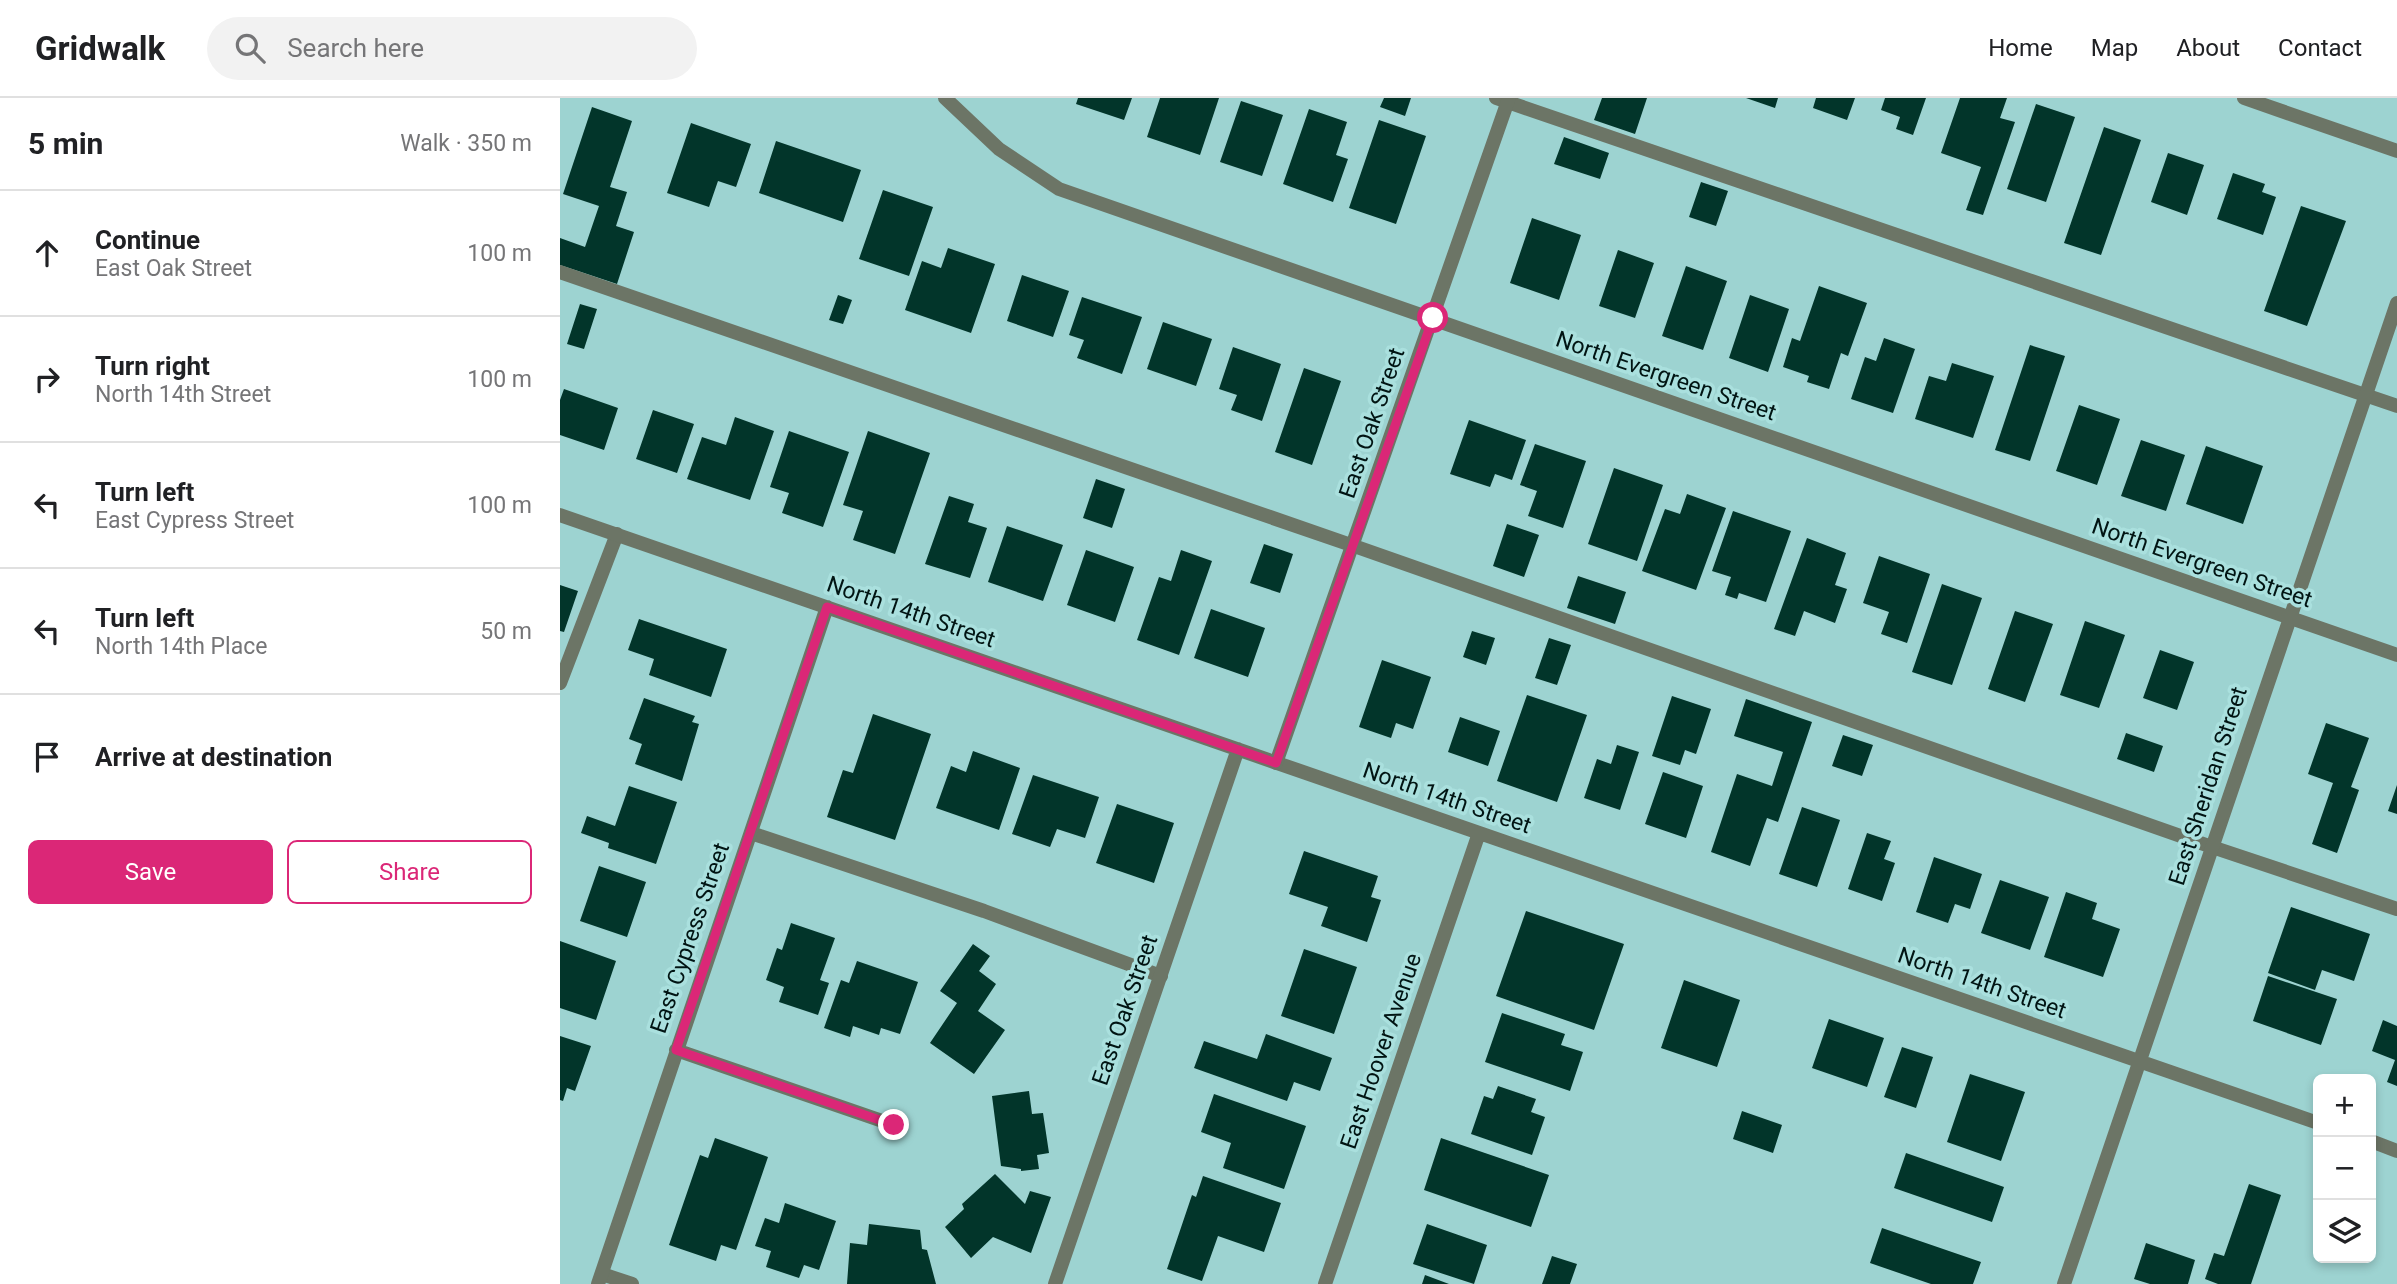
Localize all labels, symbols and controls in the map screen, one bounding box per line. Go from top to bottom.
search box [207,17,697,80]
text: Gridwalk [35,29,165,68]
icon: search [231,29,269,67]
text: Search here [287,33,424,63]
text: Home [1988,34,2053,62]
text: Map [2091,34,2138,62]
text: About [2176,34,2240,62]
text: Contact [2278,34,2362,62]
text: 5 min [28,126,103,161]
text: Walk · 350 m [400,130,532,157]
text: Continue [95,225,200,255]
icon: ahead [28,234,66,272]
text: 100 m [467,240,532,267]
text: East Oak Street [95,255,252,282]
route start [1417,302,1448,333]
street label: North Evergreen Street [1552,326,1780,426]
street label: East Oak Street [1334,344,1410,502]
text: Turn right [95,351,210,381]
icon: right [28,360,66,398]
text: 100 m [467,366,532,393]
text: North 14th Street [95,381,271,408]
text: Turn left [95,477,194,507]
icon: left [28,486,66,524]
text: 100 m [467,492,532,519]
text: East Cypress Street [95,507,294,534]
street label: North Evergreen Street [2088,513,2316,613]
street label: North 14th Street [823,571,999,653]
text: Turn left [95,603,194,633]
icon: left [28,612,66,650]
text: 50 m [480,618,532,645]
text: North 14th Place [95,633,267,660]
street label: East Sheridan Street [2163,683,2253,889]
icon: arrive [28,738,66,776]
text: Arrive at destination [95,742,332,772]
street label: North 14th Street [1359,757,1535,839]
street label: East Cypress Street [645,839,735,1037]
button: Save [28,840,273,904]
button: Share [287,840,532,904]
street label: East Oak Street [1087,931,1163,1089]
street label: North 14th Street [1894,942,2070,1024]
street label: East Hoover Avenue [1335,950,1427,1152]
map controls [2313,1074,2376,1263]
button: + [2313,1074,2376,1137]
route end [878,1109,909,1140]
button: − [2313,1137,2376,1200]
button: layers [2313,1200,2376,1263]

